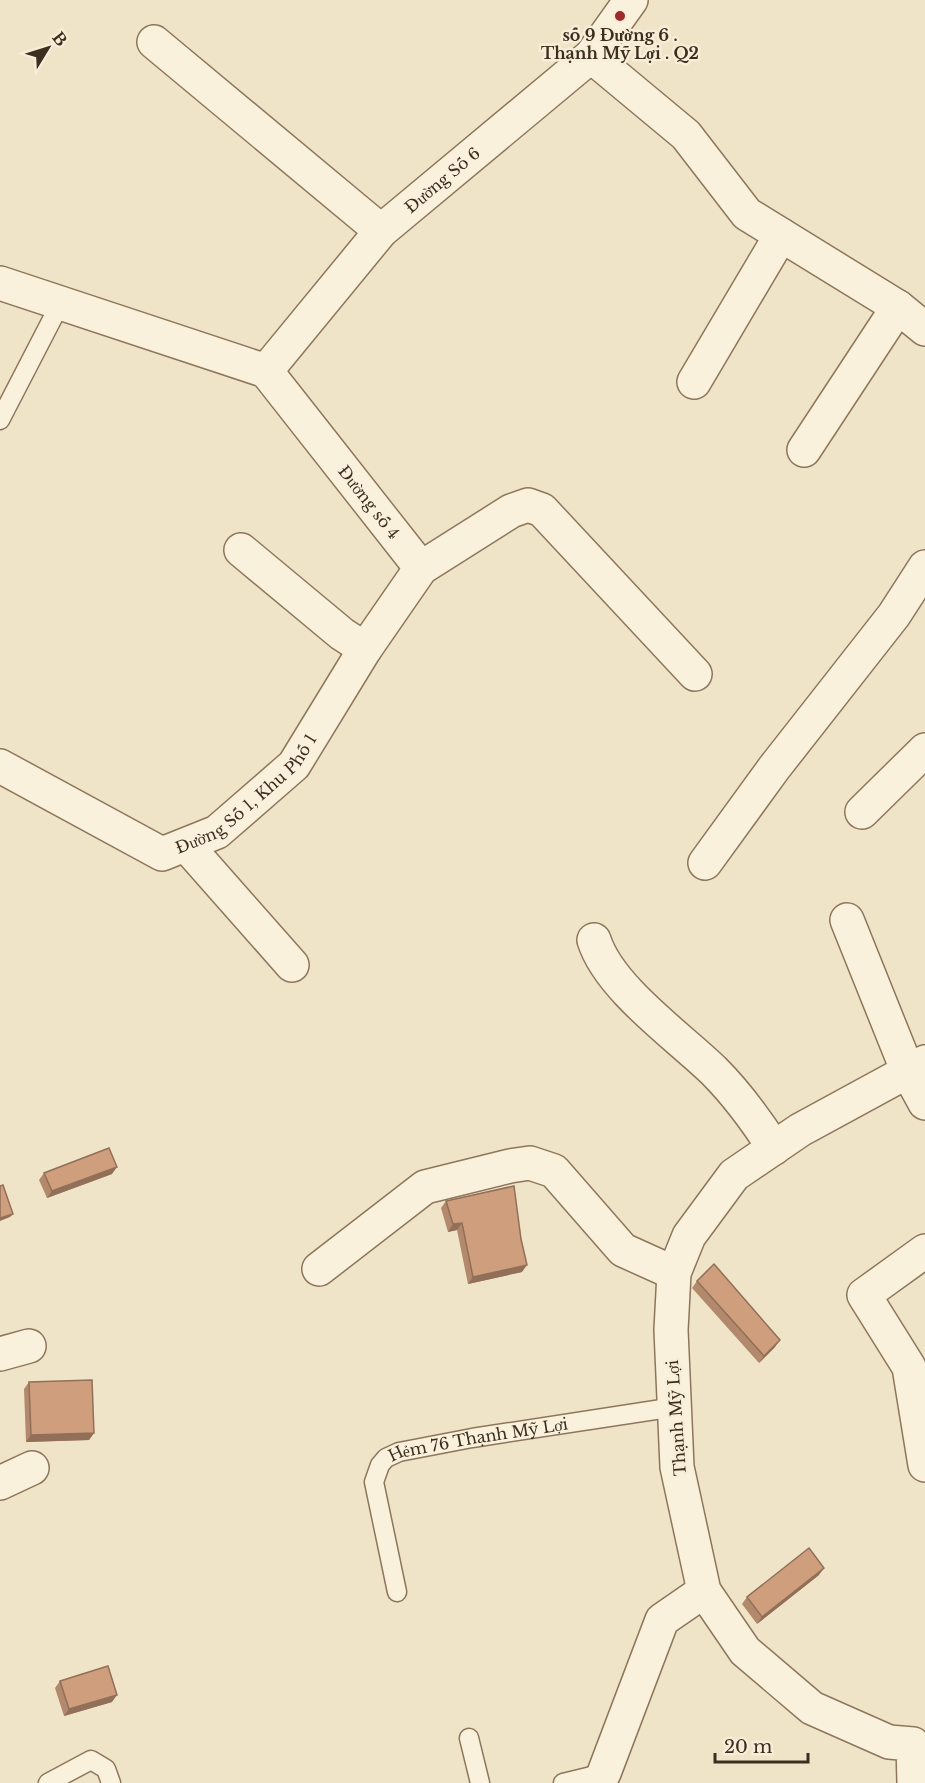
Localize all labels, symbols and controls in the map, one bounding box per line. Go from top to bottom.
marker: số 9 Đường 6 . Thạnh Mỹ Lợi . Q2 [613,9,627,23]
north arrow [18,18,78,78]
place label: số 9 Đường 6 . Thạnh Mỹ Lợi . Q2 [541,25,699,63]
text: B [48,28,72,50]
street label: Đường Số 6 [401,143,484,217]
street label: Đường số 4 [334,461,404,543]
street label: Đường Số 1, Khu Phố 1 [172,730,321,858]
street label: Thạnh Mỹ Lợi [662,1359,690,1477]
street label: Hẻm 76 Thạnh Mỹ Lợi [385,1413,570,1466]
scale bar [715,1726,808,1764]
text: 20 m [724,1736,772,1758]

